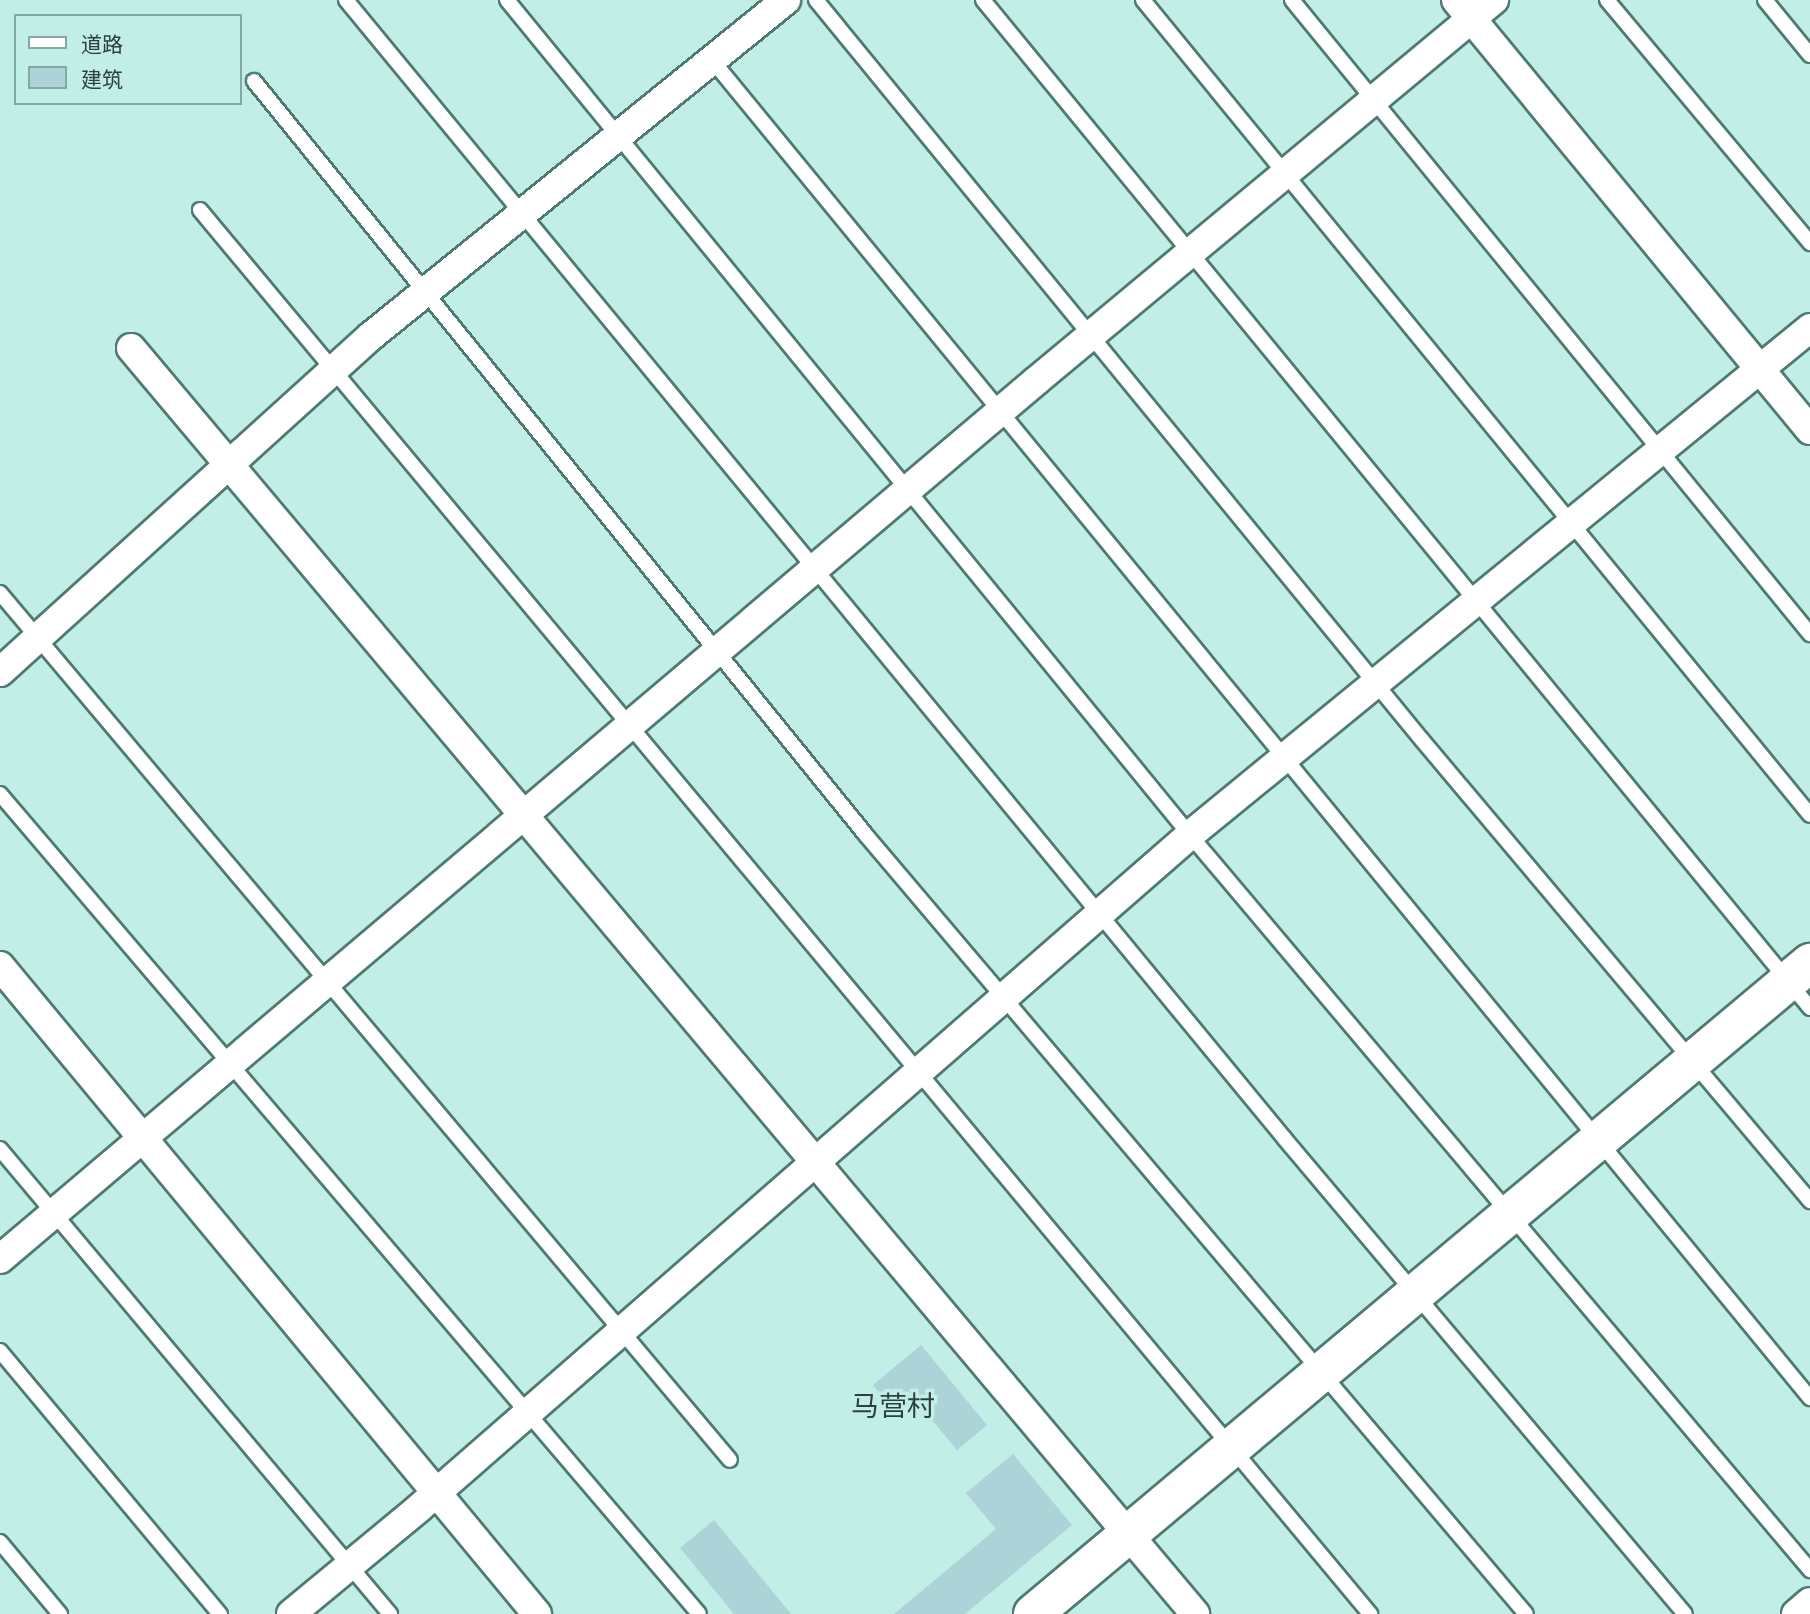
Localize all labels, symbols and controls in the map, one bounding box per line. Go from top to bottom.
legend [14,14,242,105]
text: 道路 [81,31,123,58]
text: 建筑 [81,66,123,93]
district label: 马营村 [851,1389,935,1423]

